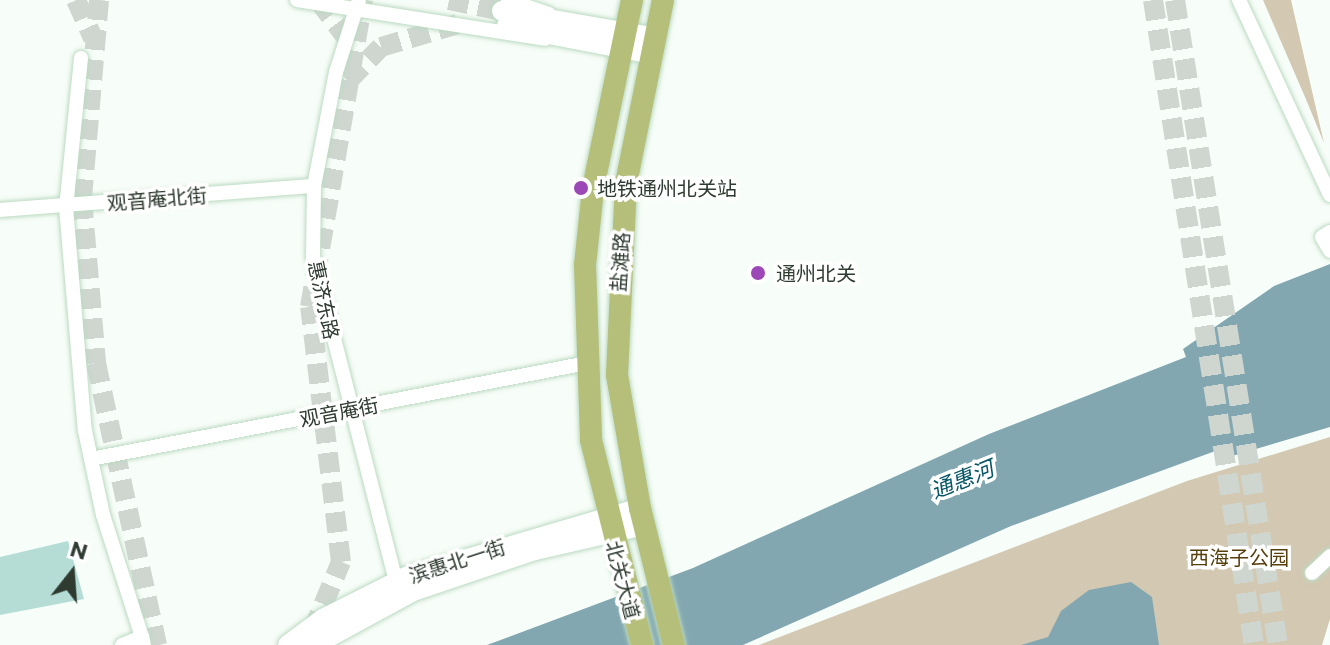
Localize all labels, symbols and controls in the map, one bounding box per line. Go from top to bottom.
place label: 地铁通州北关站 [597,176,737,200]
marker: 地铁通州北关站 [572,179,590,197]
street label: 观音庵北街 [106,183,208,215]
street label: 盐滩路 [606,231,634,293]
street label: 惠济东路 [304,258,344,342]
place label: 通州北关 [776,261,856,285]
marker: 通州北关 [747,262,769,284]
street label: 观音庵街 [297,393,381,431]
water label: 通惠河 [926,454,998,504]
north arrow [32,533,112,613]
text: N [67,534,91,565]
street label: 滨惠北一街 [406,534,508,588]
street label: 北关大道 [601,538,645,622]
park label: 西海子公园 [1189,545,1289,569]

